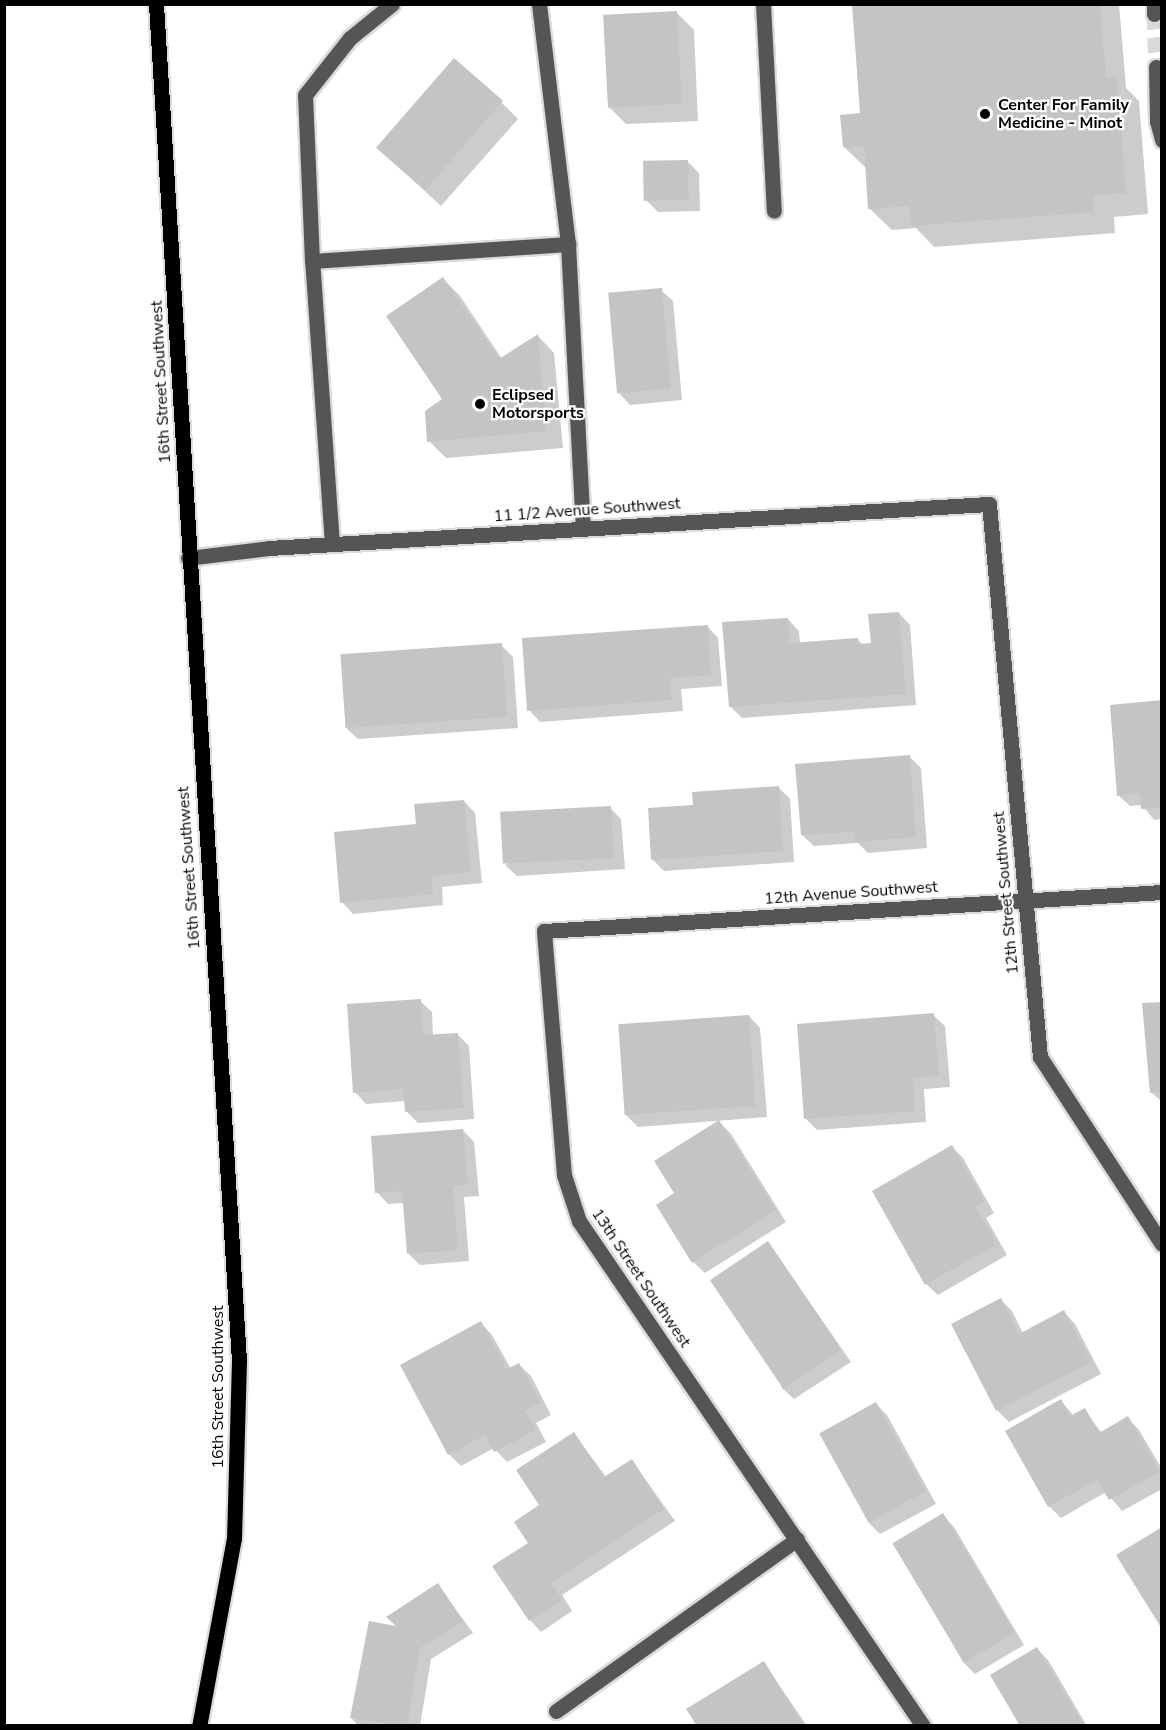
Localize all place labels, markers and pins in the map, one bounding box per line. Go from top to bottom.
place label: Center For Family Medicine - Minot [998,95,1129,133]
marker: Center For Family Medicine - Minot [976,105,994,123]
place label: Eclipsed Motorsports [492,385,584,423]
marker: Eclipsed Motorsports [473,397,487,411]

